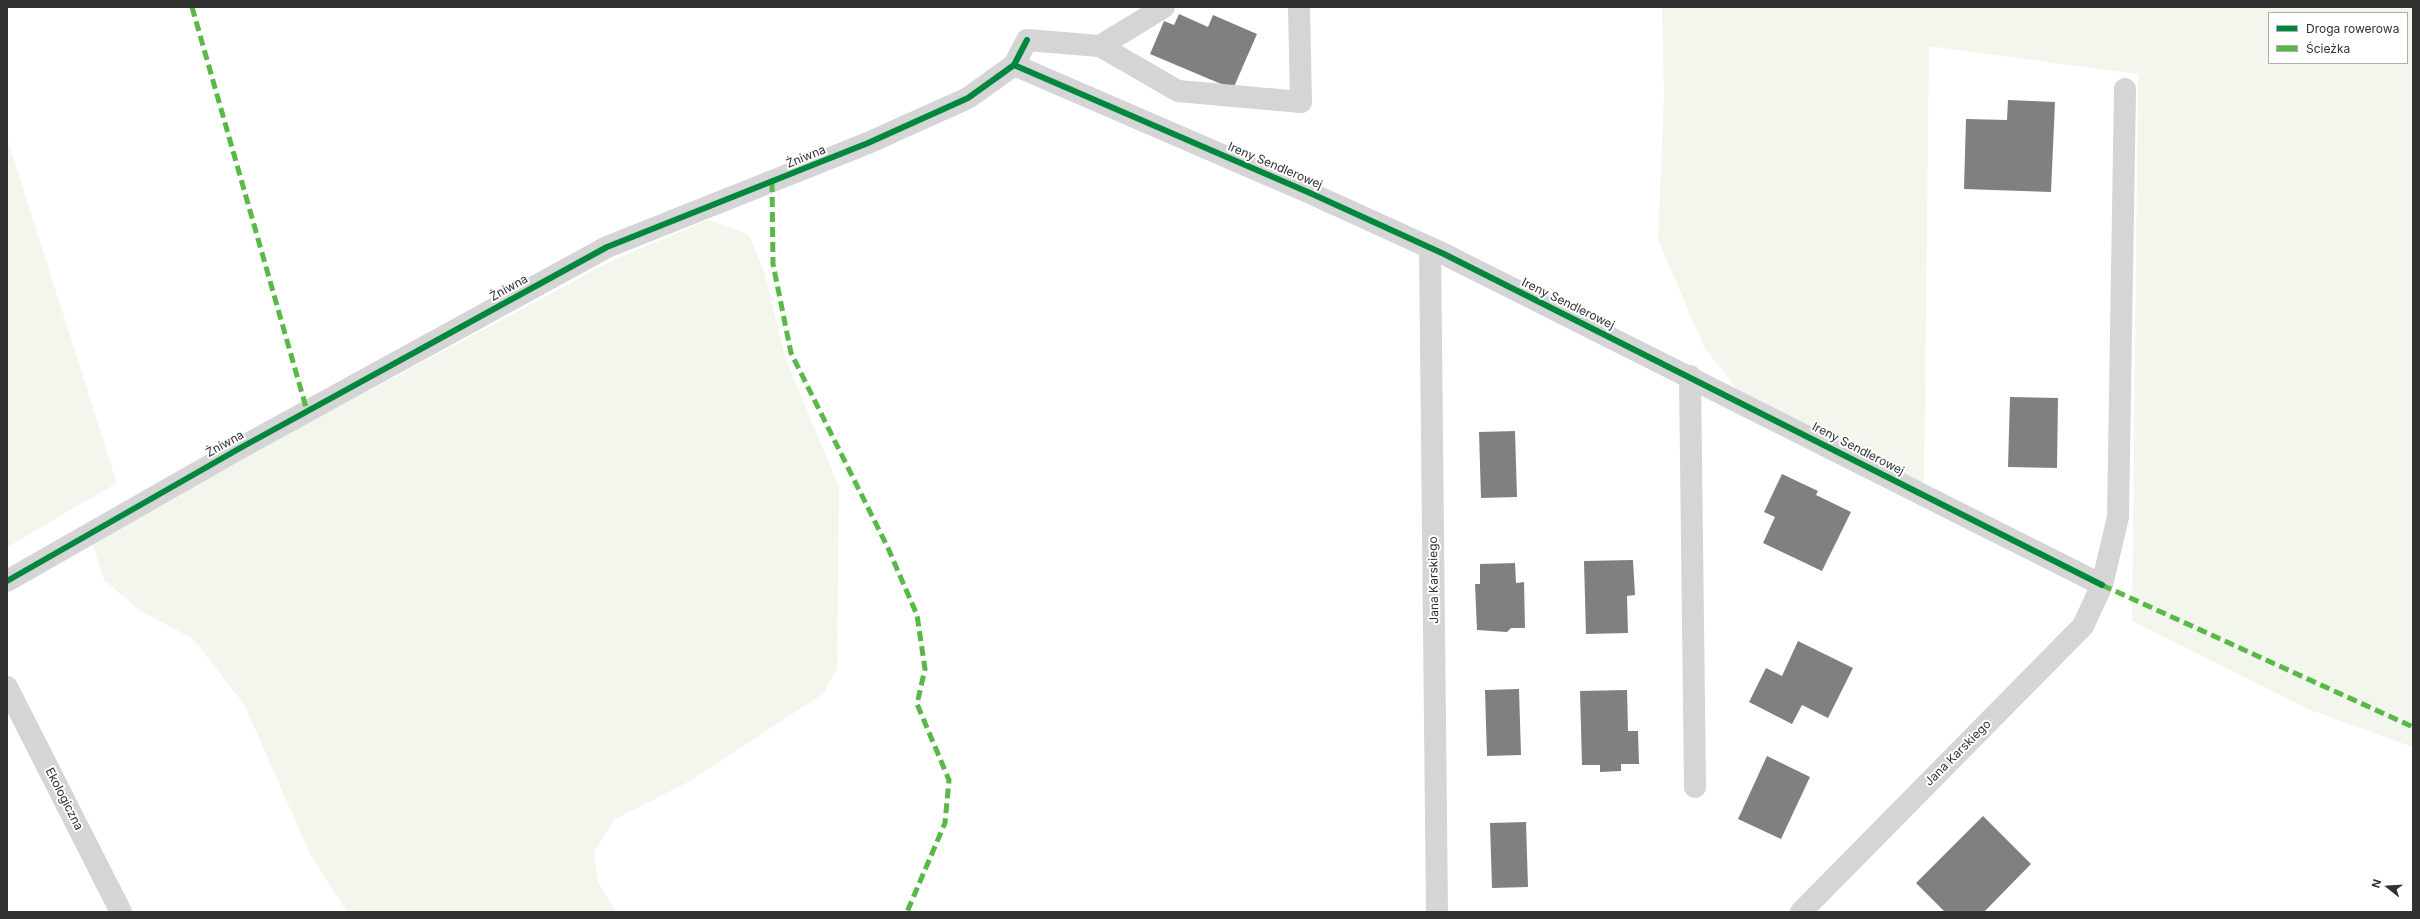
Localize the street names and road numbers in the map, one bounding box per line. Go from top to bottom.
street label: Ireny Sendlerowej [1226,140,1324,192]
street label: Żniwna [784,143,828,171]
street label: Żniwna [487,272,531,304]
street label: Ireny Sendlerowej [1519,275,1617,333]
street label: Ireny Sendlerowej [1810,420,1906,478]
street label: Żniwna [203,428,247,460]
street label: Jana Karskiego [1426,536,1442,624]
street label: Jana Karskiego [1922,717,1994,789]
street label: Ekologiczna [42,765,86,833]

